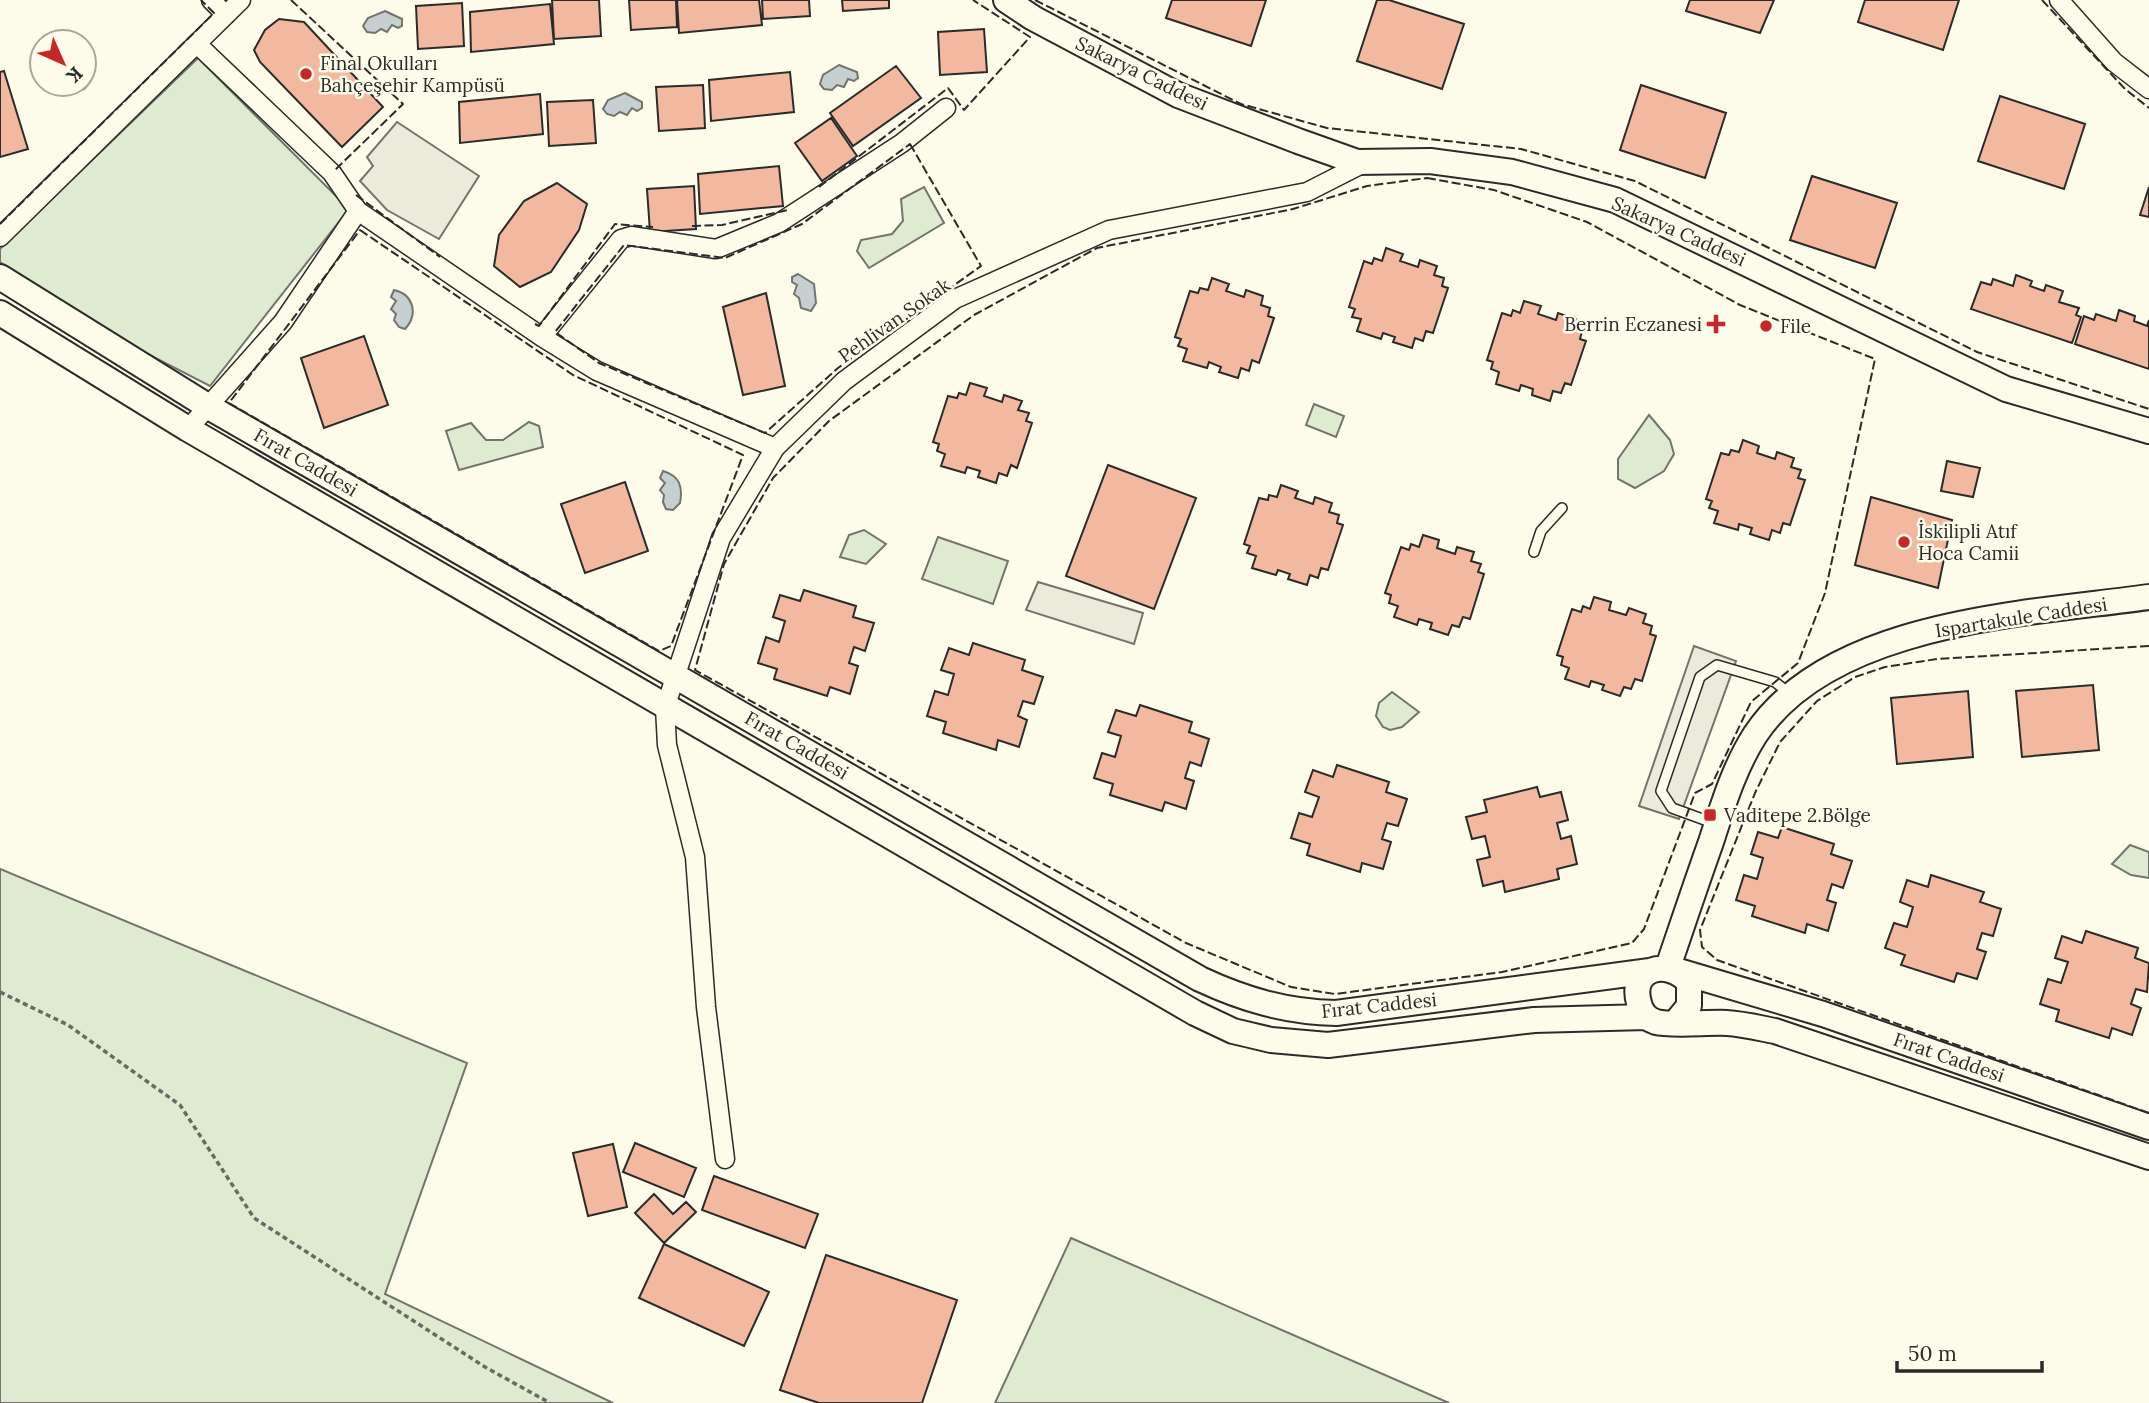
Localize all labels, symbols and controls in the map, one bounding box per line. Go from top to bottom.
north arrow [28,28,98,98]
street label: Sakarya Caddesi [1072,31,1212,115]
place label: Final Okulları Bahçeşehir Kampüsü [320,51,505,97]
text: K [61,62,88,89]
marker: Final Okulları Bahçeşehir Kampüsü [298,66,314,82]
street label: Sakarya Caddesi [1608,191,1750,271]
street label: Pehlivan Sokak [833,272,955,368]
place label: Berrin Eczanesi [1564,312,1702,336]
place label: File [1780,314,1811,338]
marker: Berrin Eczanesi [1708,316,1724,332]
marker: File [1758,318,1774,334]
street label: Fırat Caddesi [250,423,362,501]
place label: İskilipli Atıf Hoca Camii [1918,519,2019,565]
marker: İskilipli Atıf Hoca Camii [1896,534,1912,550]
street label: Ispartakule Caddesi [1933,592,2109,642]
street label: Fırat Caddesi [741,706,853,784]
place label: Vaditepe 2.Bölge [1723,803,1871,827]
marker: Vaditepe 2.Bölge [1702,807,1718,823]
street label: Fırat Caddesi [1320,987,1438,1023]
street label: Fırat Caddesi [1890,1027,2008,1087]
scale bar [1897,1330,2042,1374]
text: 50 m [1908,1340,1957,1367]

